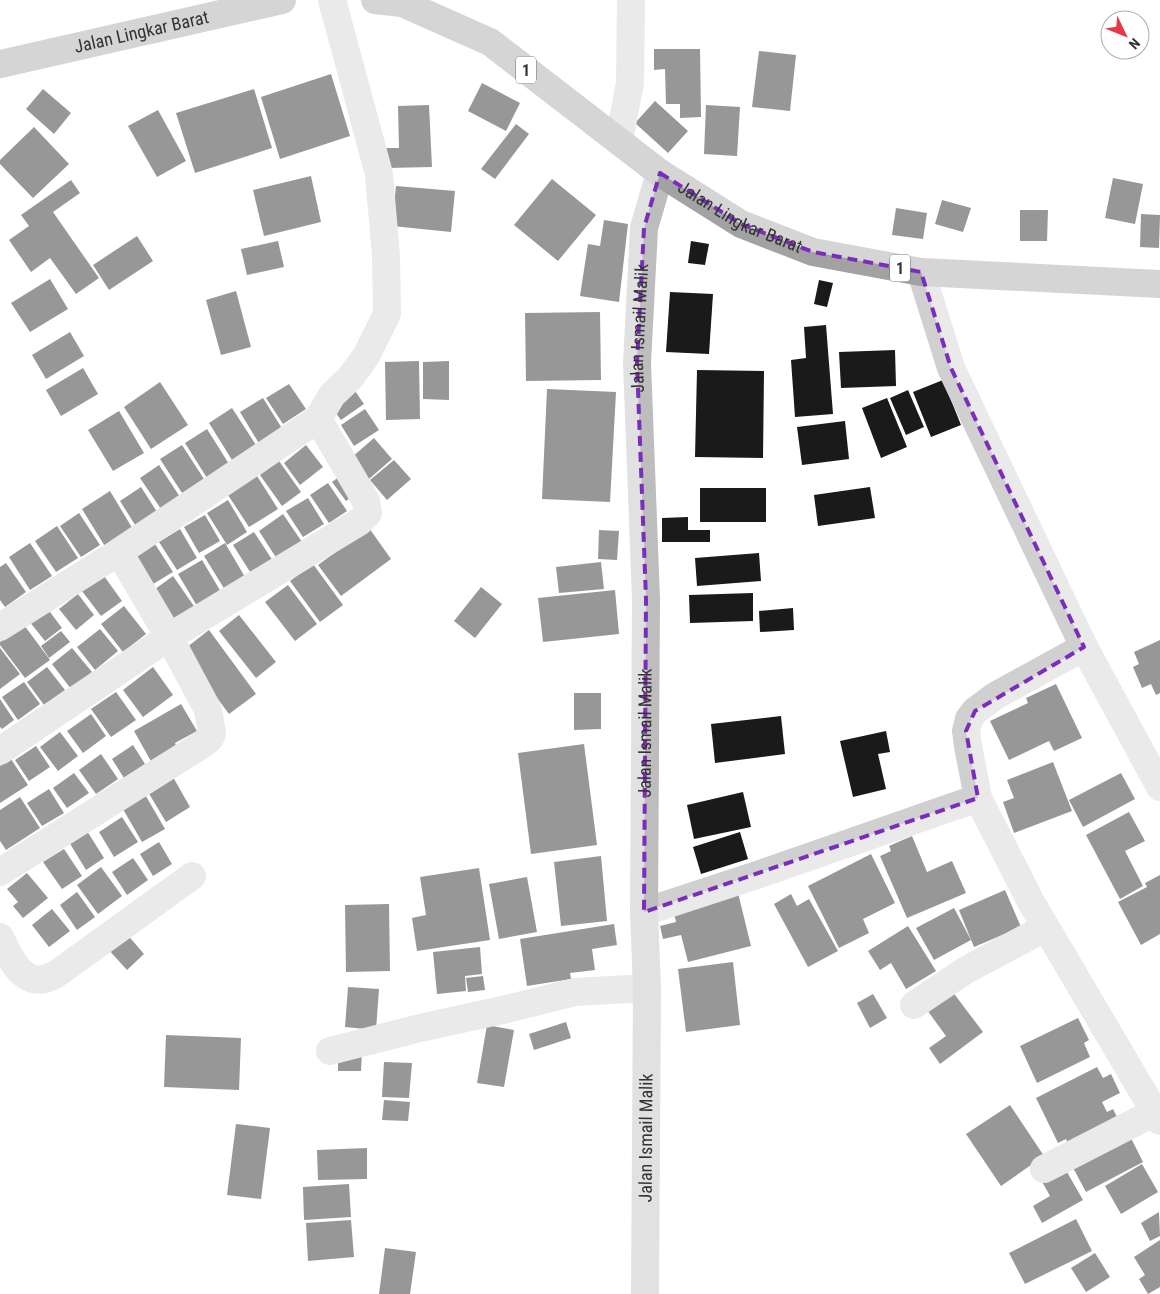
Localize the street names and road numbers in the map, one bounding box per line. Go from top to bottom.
street label: Jalan Lingkar Barat [72,6,211,57]
road number: 1 [516,56,536,84]
street label: Jalan Lingkar Barat [674,176,805,257]
road number: 1 [890,254,910,282]
street label: Jalan Ismail Malik [626,263,652,393]
street label: Jalan Ismail Malik [634,669,656,798]
street label: Jalan Ismail Malik [635,1073,656,1203]

